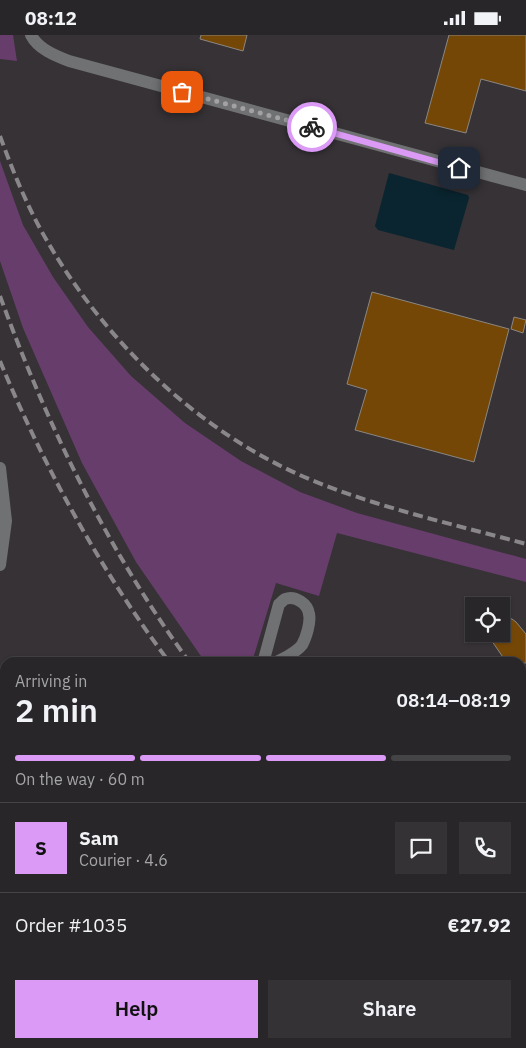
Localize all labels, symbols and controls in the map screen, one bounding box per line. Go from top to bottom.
text: 08:12 [25,6,77,30]
pin [161,71,203,113]
icon: bag [168,78,196,106]
courier [287,102,337,152]
icon: bike [298,113,326,141]
pin [438,147,480,189]
icon: home [445,154,473,182]
map controls [465,597,510,642]
button: locate [465,597,510,642]
text: Arriving in [15,671,87,691]
text: 08:14–08:19 [397,688,511,712]
text: 2 min [15,689,98,731]
text: On the way · 60 m [15,769,145,789]
button: chat [395,822,447,874]
button: phone [459,822,511,874]
text: Sam [79,826,119,850]
text: S [35,836,47,860]
text: Courier · 4.6 [79,850,168,870]
text: Order #1035 [15,913,127,937]
text: €27.92 [448,913,511,937]
button: Help [15,980,258,1038]
button: Share [268,980,511,1038]

